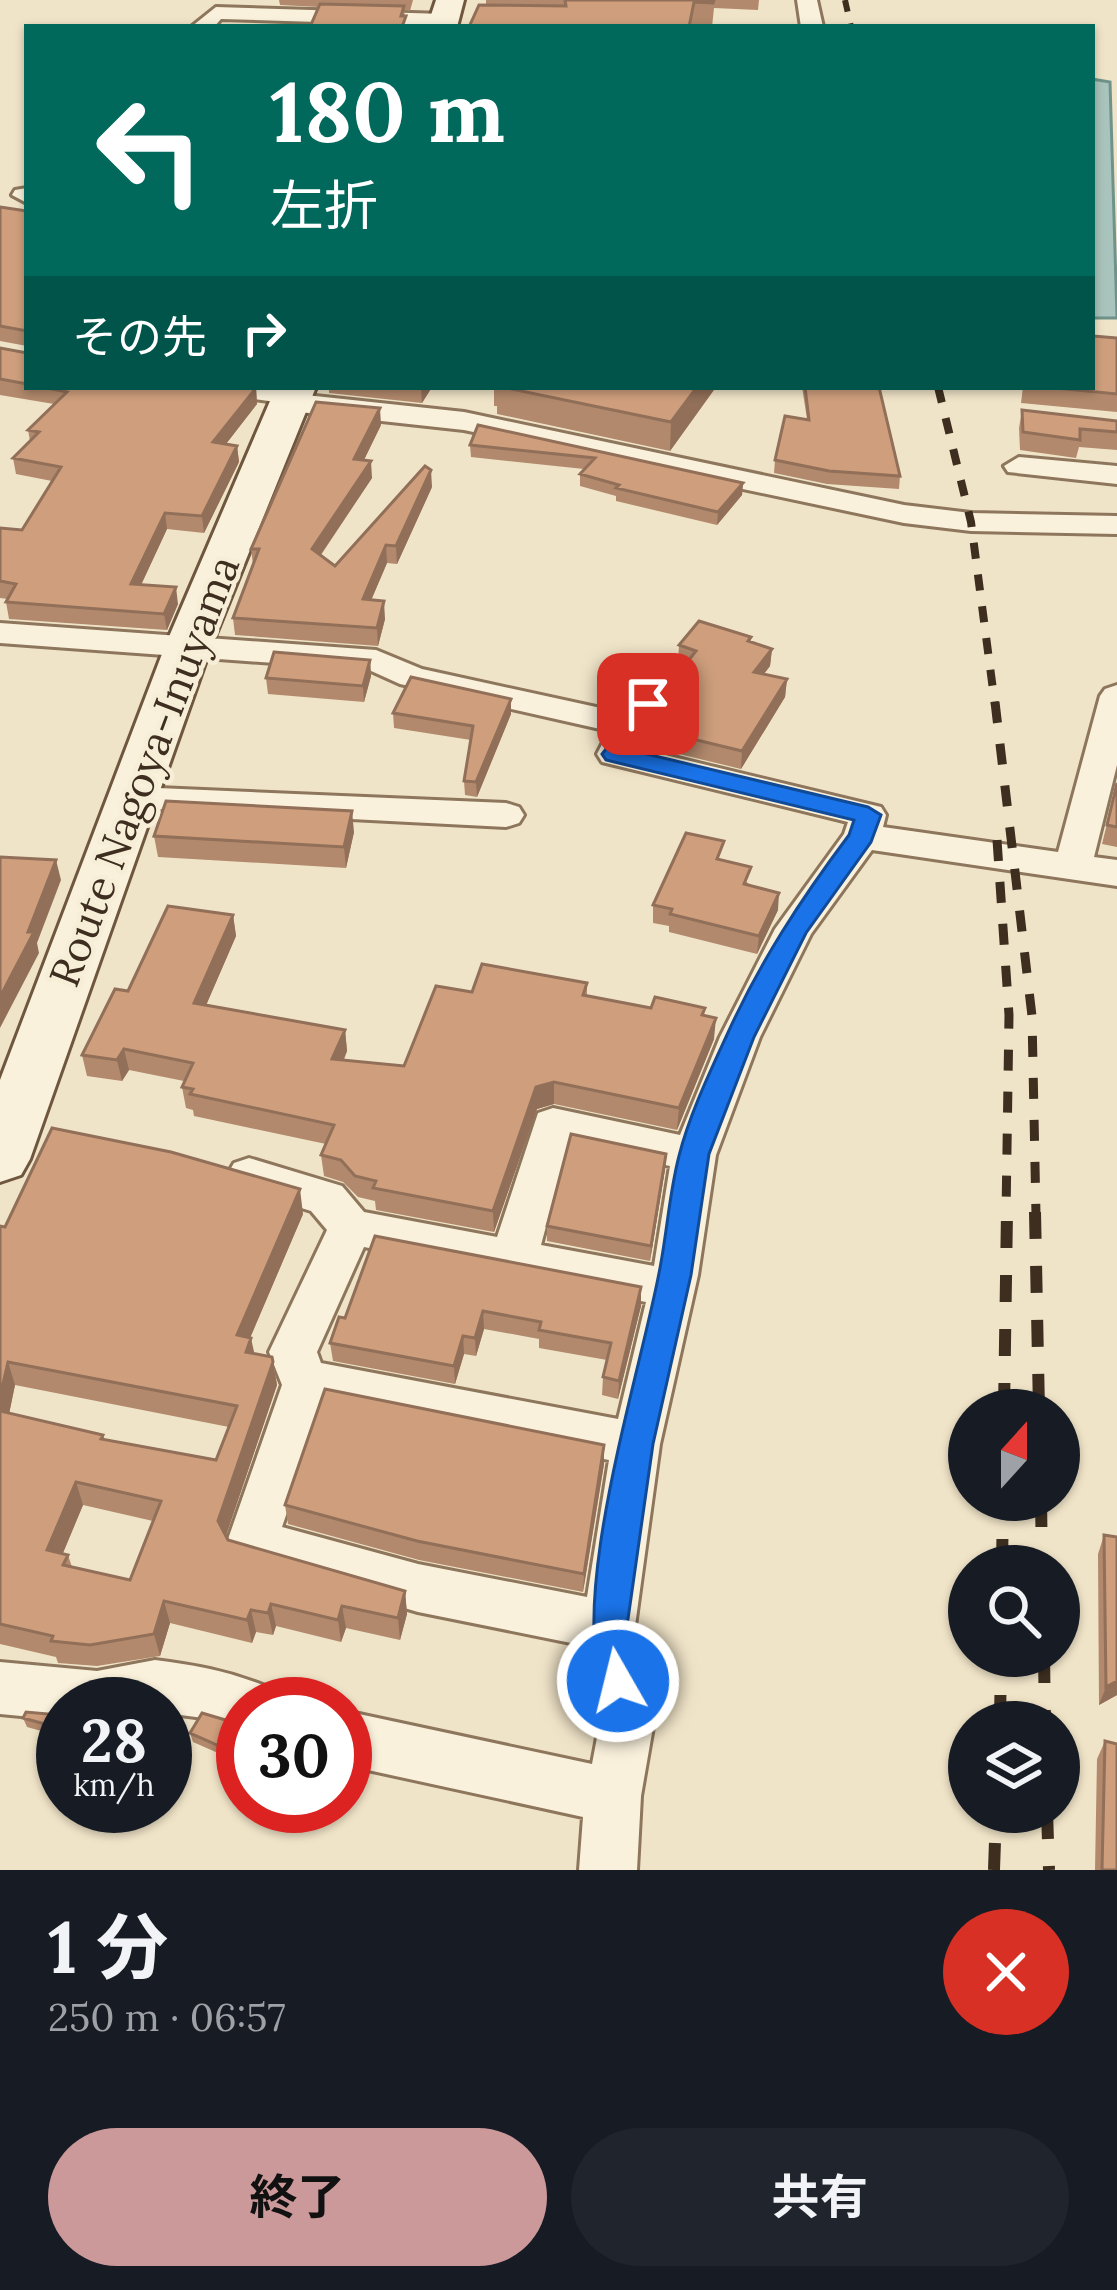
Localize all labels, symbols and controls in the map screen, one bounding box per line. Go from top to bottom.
text: 180 m [270,57,505,165]
icon: left [72,72,228,228]
text: 左折 [270,171,378,240]
icon: right [231,300,297,366]
text: その先 [72,308,207,365]
street label: Route Nagoya-Inuyama [37,548,251,994]
pin [597,653,699,755]
icon: arrive [615,671,681,737]
north arrow [948,1389,1080,1521]
map controls [948,1389,1080,1833]
button: search [948,1545,1080,1677]
position arrow [555,1618,681,1744]
speed limit sign: 30 [216,1677,372,1833]
button: layers [948,1701,1080,1833]
text: 28 [81,1702,147,1778]
text: km/h [73,1766,155,1804]
text: 1 分 [48,1901,168,1993]
button: close [943,1909,1069,2035]
text: 250 m · 06:57 [48,1992,286,2042]
button: 終了 [48,2128,547,2266]
button: 共有 [571,2128,1069,2266]

